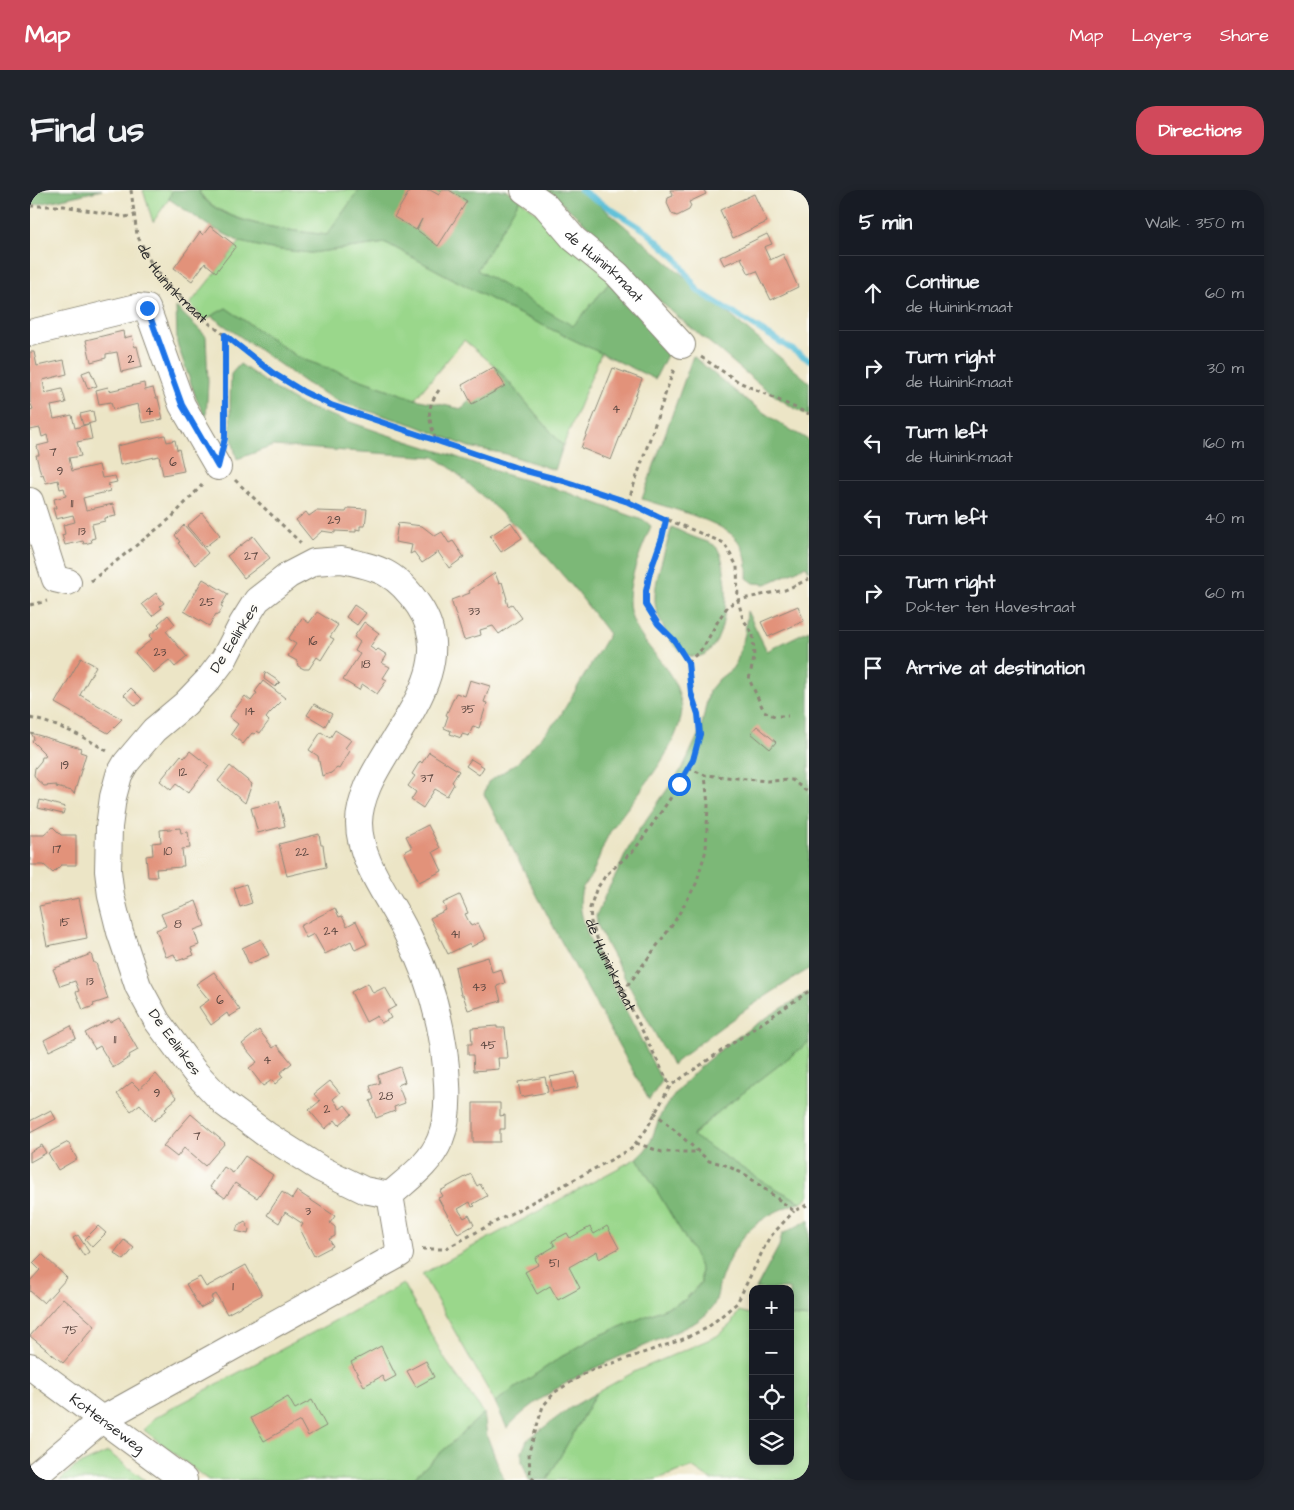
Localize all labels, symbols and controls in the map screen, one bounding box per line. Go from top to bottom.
text: Map [25,18,70,52]
text: Map [1069,23,1103,48]
text: Layers [1131,23,1192,48]
text: Share [1220,23,1269,48]
text: Find us [30,106,144,155]
button: Directions [1136,106,1264,155]
text: 5 min [859,208,912,237]
text: Walk · 350 m [1145,212,1244,234]
street label: de Huininkmaat [559,225,648,307]
street label: de Huininkmaat [132,240,212,329]
text: Continue [906,269,980,296]
icon: ahead [859,279,887,307]
text: 60 m [1205,282,1244,304]
text: de Huininkmaat [906,296,1013,318]
route end [136,297,159,320]
text: Turn right [906,344,995,371]
house number: 2 [128,351,135,368]
icon: right [859,354,887,382]
text: 30 m [1207,357,1244,379]
text: de Huininkmaat [906,371,1013,393]
house number: 4 [612,401,620,418]
house number: 4 [145,403,153,420]
text: Turn left [906,419,987,446]
icon: left [859,429,887,457]
text: 160 m [1203,432,1244,454]
house number: 7 [49,444,57,461]
text: de Huininkmaat [906,446,1013,468]
house number: 6 [169,454,177,471]
house number: 9 [57,463,64,480]
house number: 11 [70,495,74,512]
icon: left [859,504,887,532]
text: Turn left [906,505,987,532]
text: 40 m [1204,507,1244,529]
house number: 29 [327,512,341,529]
house number: 13 [78,523,86,540]
house number: 27 [244,548,259,565]
text: Turn right [906,569,995,596]
icon: right [859,579,887,607]
text: 60 m [1205,582,1244,604]
house number: 25 [199,594,215,611]
text: Dokter ten Havestraat [906,596,1076,618]
street label: De Eelinkes [205,599,264,677]
house number: 33 [468,603,480,620]
house number: 16 [308,633,318,650]
house number: 23 [154,644,166,661]
icon: arrive [859,654,887,682]
text: Arrive at destination [906,655,1085,682]
house number: 18 [361,656,371,673]
house number: 35 [461,701,476,718]
house number: 14 [245,703,255,720]
house number: 19 [61,757,69,774]
house number: 12 [179,764,187,781]
house number: 37 [420,770,434,787]
route start [668,773,691,796]
house number: 17 [53,841,62,858]
house number: 10 [163,843,173,860]
house number: 22 [295,844,309,861]
house number: 15 [60,914,71,931]
street label: de Huininkmaat [580,915,641,1015]
house number: 8 [174,916,182,933]
house number: 24 [323,923,339,940]
house number: 41 [450,926,460,943]
house number: 13 [86,973,94,990]
house number: 43 [472,979,486,996]
house number: 6 [216,992,224,1009]
street label: De Eelinkes [143,1005,206,1080]
house number: 11 [113,1031,117,1048]
house number: 45 [480,1037,497,1054]
house number: 4 [263,1052,271,1069]
house number: 9 [154,1085,161,1102]
house number: 28 [379,1088,394,1105]
house number: 2 [324,1101,331,1118]
house number: 7 [193,1128,201,1145]
house number: 3 [305,1203,311,1220]
house number: 51 [549,1255,559,1272]
house number: 1 [232,1278,234,1295]
map controls [749,1285,794,1465]
button: + [749,1285,794,1330]
house number: 75 [62,1322,78,1339]
button: − [749,1330,794,1375]
button: locate [749,1375,794,1420]
street label: Kottenseweg [65,1389,149,1459]
button: layers [749,1420,794,1465]

